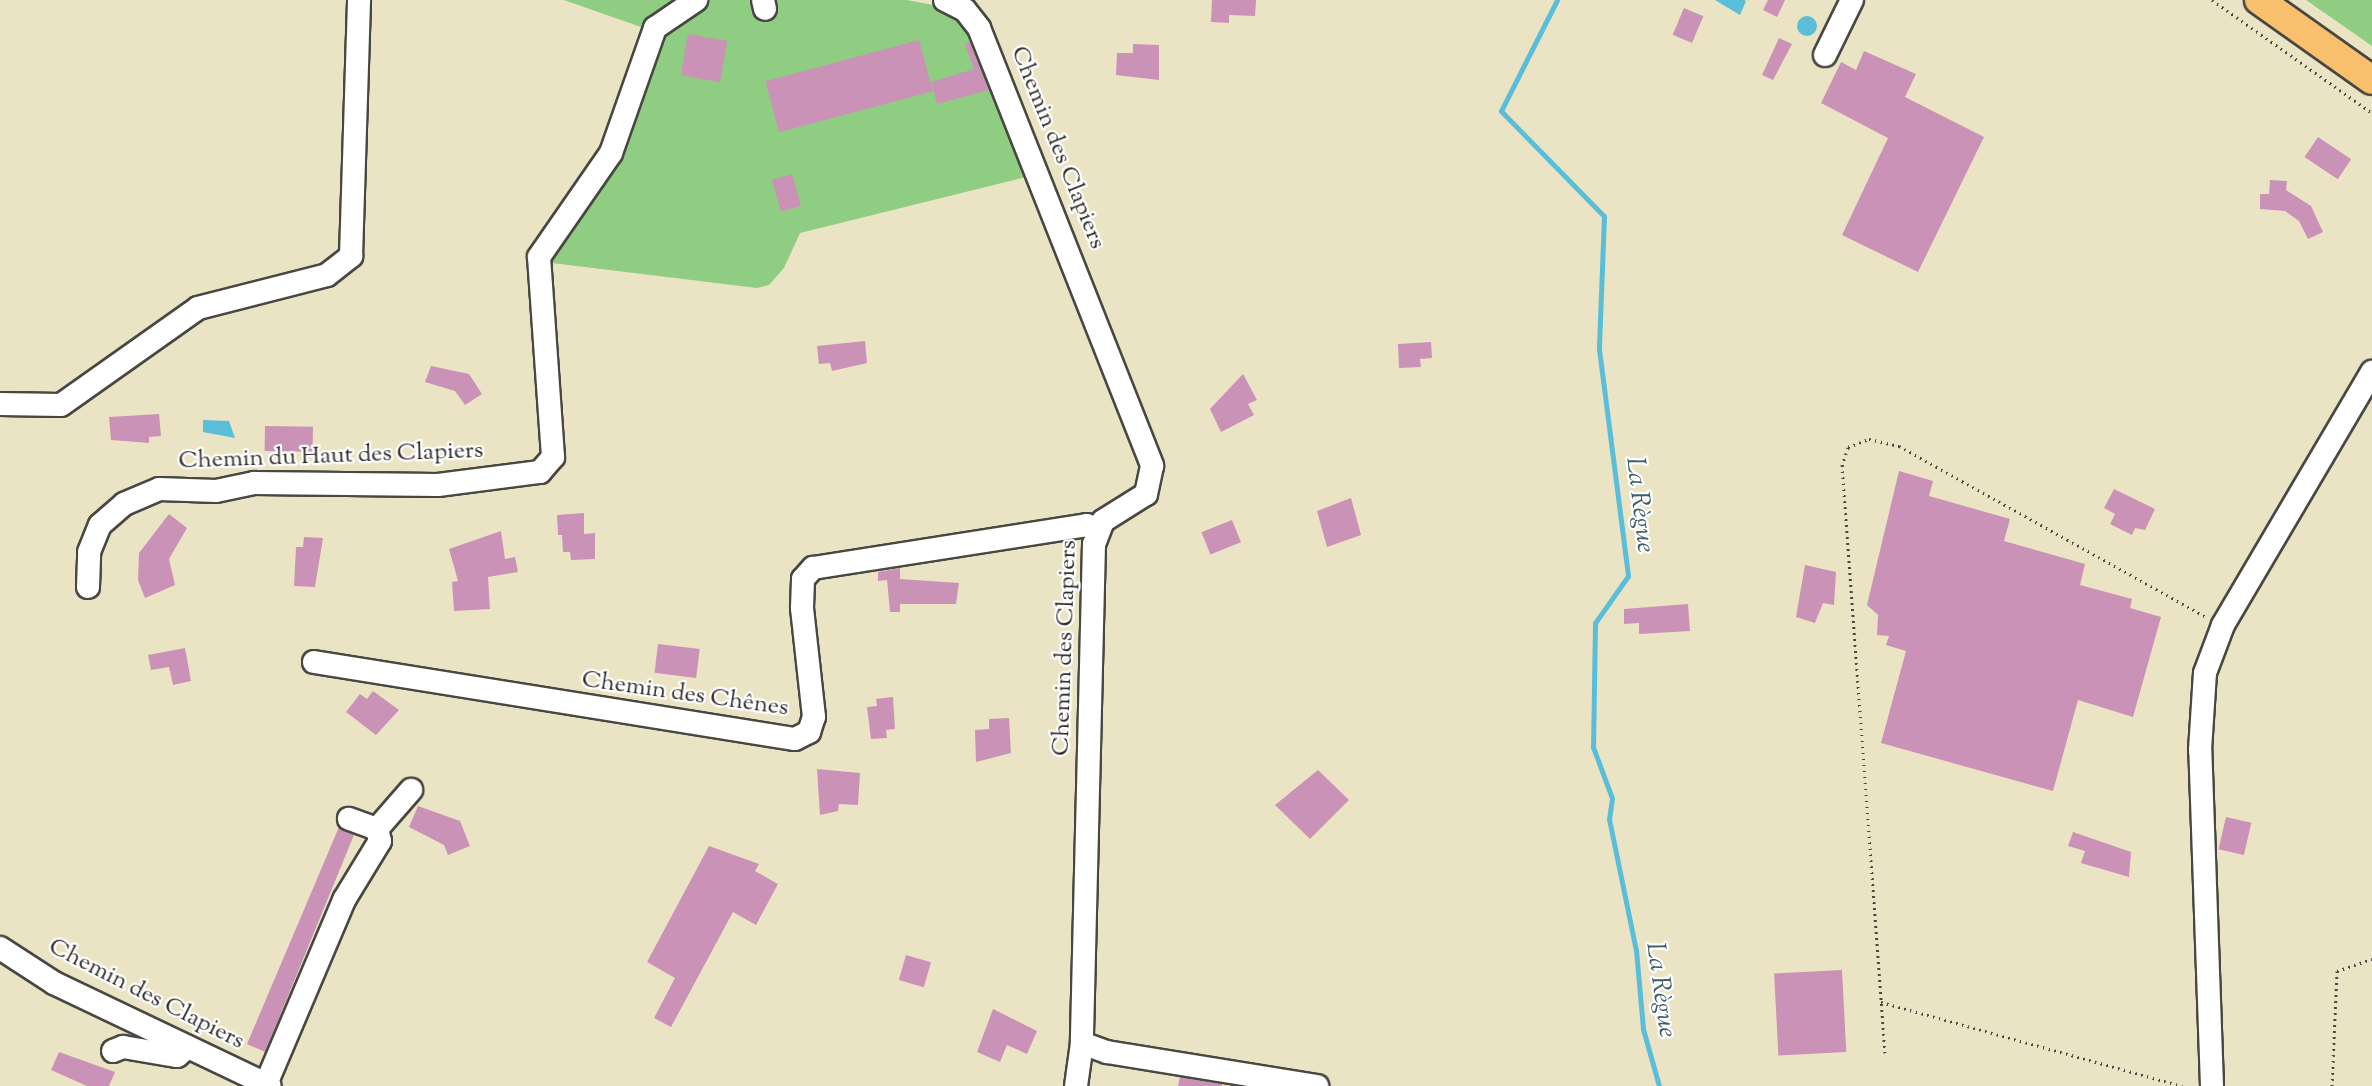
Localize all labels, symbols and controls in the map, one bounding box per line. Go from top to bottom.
street label: Chemin des Clapiers [1003,43,1111,253]
street label: Chemin du Haut des Clapiers [178,437,484,477]
water label: La Règue [1618,455,1660,555]
street label: Chemin des Clapiers [1048,540,1084,756]
street label: Chemin des Chênes [580,666,790,724]
street label: Chemin des Clapiers [43,933,249,1057]
water label: La Règue [1638,940,1682,1040]

